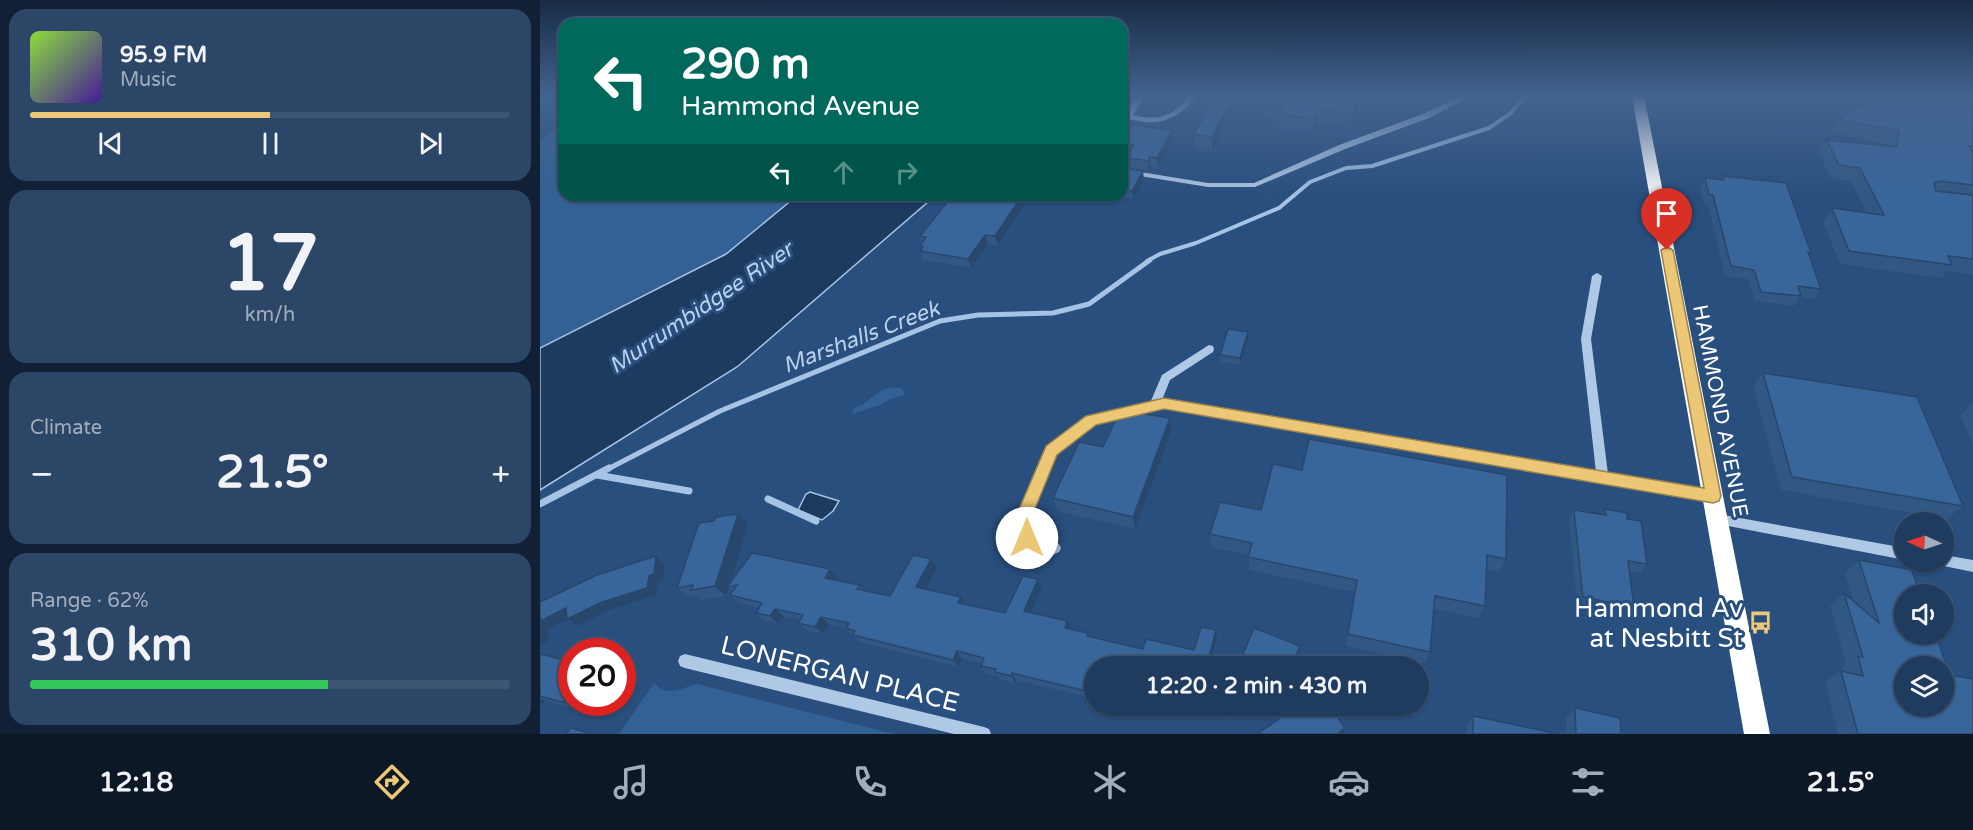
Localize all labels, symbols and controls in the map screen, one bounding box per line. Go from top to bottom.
text: 290 m [681,39,810,90]
text: 95.9 FM [120,42,207,68]
icon: left [582,42,660,120]
text: Music [120,68,176,92]
text: Hammond Avenue [681,90,920,123]
icon: previous [94,127,127,160]
icon: pause [254,127,287,160]
icon: next [414,127,447,160]
icon: left [764,156,797,189]
icon: ahead [827,156,860,189]
icon: right [890,156,923,189]
pin [1641,188,1692,250]
icon: arrive [1650,197,1683,230]
text: 17 [221,217,319,311]
water label: Murrumbidgee River [604,235,800,379]
water label: Marshalls Creek [779,294,945,379]
text: km/h [245,303,295,327]
street label: HAMMOND AVENUE [1687,303,1753,519]
text: Climate [30,416,102,440]
text: 21.5° [216,446,329,500]
text: − [30,455,54,494]
text: + [491,455,510,494]
position arrow [995,506,1059,570]
north arrow [1894,512,1954,572]
map controls [1894,512,1954,716]
button: sound [1894,584,1954,644]
text: Range · 62% [30,589,149,613]
place label: Hammond Av at Nesbitt St [1574,593,1743,654]
bus stop icon: Hammond Av at Nesbitt St [1748,610,1774,636]
text: 310 km [30,619,192,673]
street label: LONERGAN PLACE [718,629,962,719]
speed limit sign: 20 [558,638,636,716]
button: layers [1894,656,1954,716]
text: 12:20 · 2 min · 430 m [1146,673,1367,699]
icon: directions [371,761,413,803]
icon: music [610,761,652,803]
icon: phone [849,761,891,803]
icon: climate [1089,761,1131,803]
icon: car [1328,761,1370,803]
icon: filters [1567,761,1609,803]
text: 12:18 [99,766,174,799]
text: 21.5° [1807,766,1874,799]

